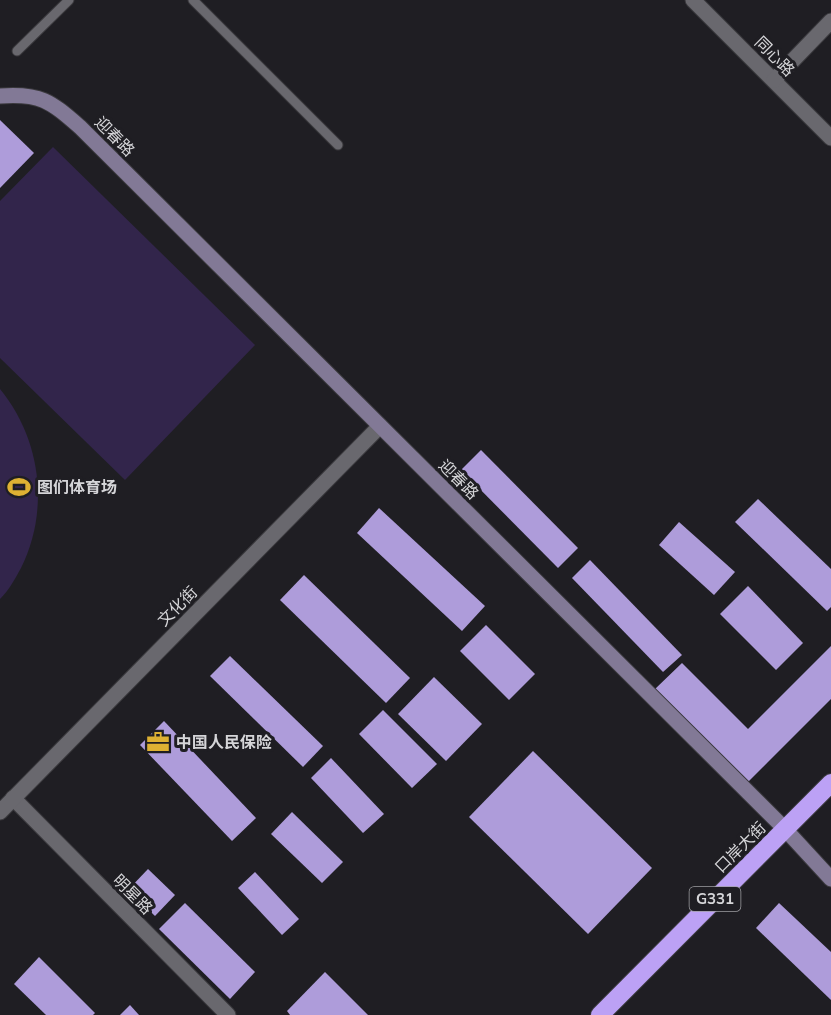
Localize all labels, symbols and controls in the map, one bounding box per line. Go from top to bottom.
street label: 同心路 [751,32,799,80]
street label: 迎春路 [91,112,139,160]
street label: 迎春路 [435,455,483,503]
sports icon: 图们体育场 [6,474,32,500]
place label: 图们体育场 [37,477,117,497]
street label: 文化街 [153,582,201,630]
office icon: 中国人民保险 [145,729,171,755]
place label: 中国人民保险 [176,732,272,752]
street label: 口岸大街 [710,817,770,877]
street label: 明星路 [109,870,157,918]
road number: G331 [690,887,740,911]

